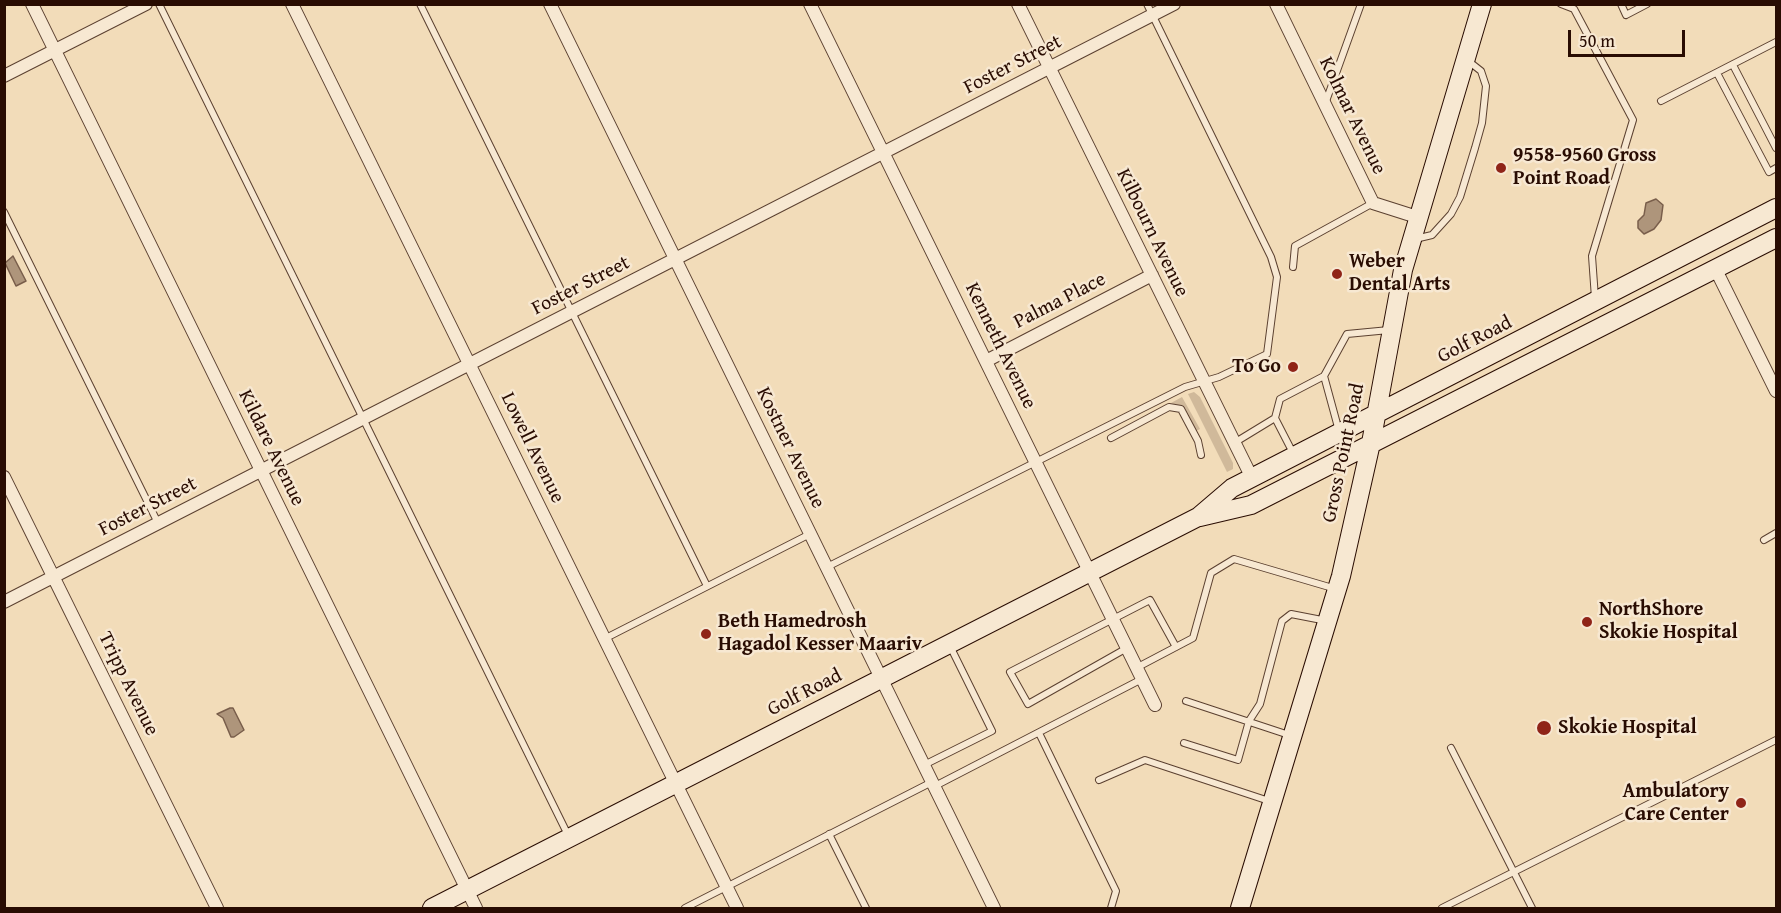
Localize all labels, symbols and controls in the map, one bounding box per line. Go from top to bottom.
scale bar [1571,18,1688,56]
text: 50 m [1579,27,1615,54]
street label: Foster Street [960,30,1066,100]
street label: Kolmar Avenue [1313,53,1391,179]
place label: 9558-9560 Gross Point Road [1513,144,1656,191]
marker: 9558-9560 Gross Point Road [1494,161,1508,175]
street label: Kilbourn Avenue [1111,165,1193,301]
place label: Weber Dental Arts [1349,250,1450,297]
street label: Foster Street [528,251,634,321]
marker: Weber Dental Arts [1330,267,1344,281]
street label: Palma Place [1010,268,1110,334]
street label: Kenneth Avenue [959,279,1041,413]
street label: Golf Road [1434,311,1516,369]
place label: To Go [1232,355,1281,379]
marker: To Go [1286,360,1300,374]
street label: Gross Point Road [1318,381,1370,525]
street label: Kostner Avenue [750,384,830,512]
street label: Kildare Avenue [233,386,309,510]
street label: Lowell Avenue [495,389,569,507]
street label: Foster Street [95,472,201,542]
place label: NorthShore Skokie Hospital [1599,598,1738,645]
place label: Beth Hamedrosh Hagadol Kesser Maariv [718,610,922,657]
marker: NorthShore Skokie Hospital [1580,615,1594,629]
marker: Beth Hamedrosh Hagadol Kesser Maariv [699,627,713,641]
street label: Tripp Avenue [93,628,163,740]
street label: Golf Road [764,664,846,722]
place label: Skokie Hospital [1558,716,1697,740]
marker: Skokie Hospital [1535,719,1553,737]
place label: Ambulatory Care Center [1623,780,1729,827]
marker: Ambulatory Care Center [1734,796,1748,810]

